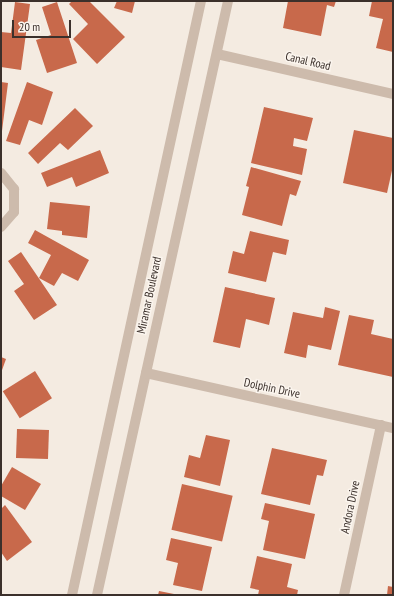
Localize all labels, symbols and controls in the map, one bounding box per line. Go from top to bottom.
scale bar [14,12,73,38]
text: 20 m [19,19,40,34]
street label: Canal Road [284,49,332,73]
street label: Miramar Boulevard [134,255,164,335]
street label: Dolphin Drive [243,375,301,401]
street label: Andora Drive [337,479,363,535]

